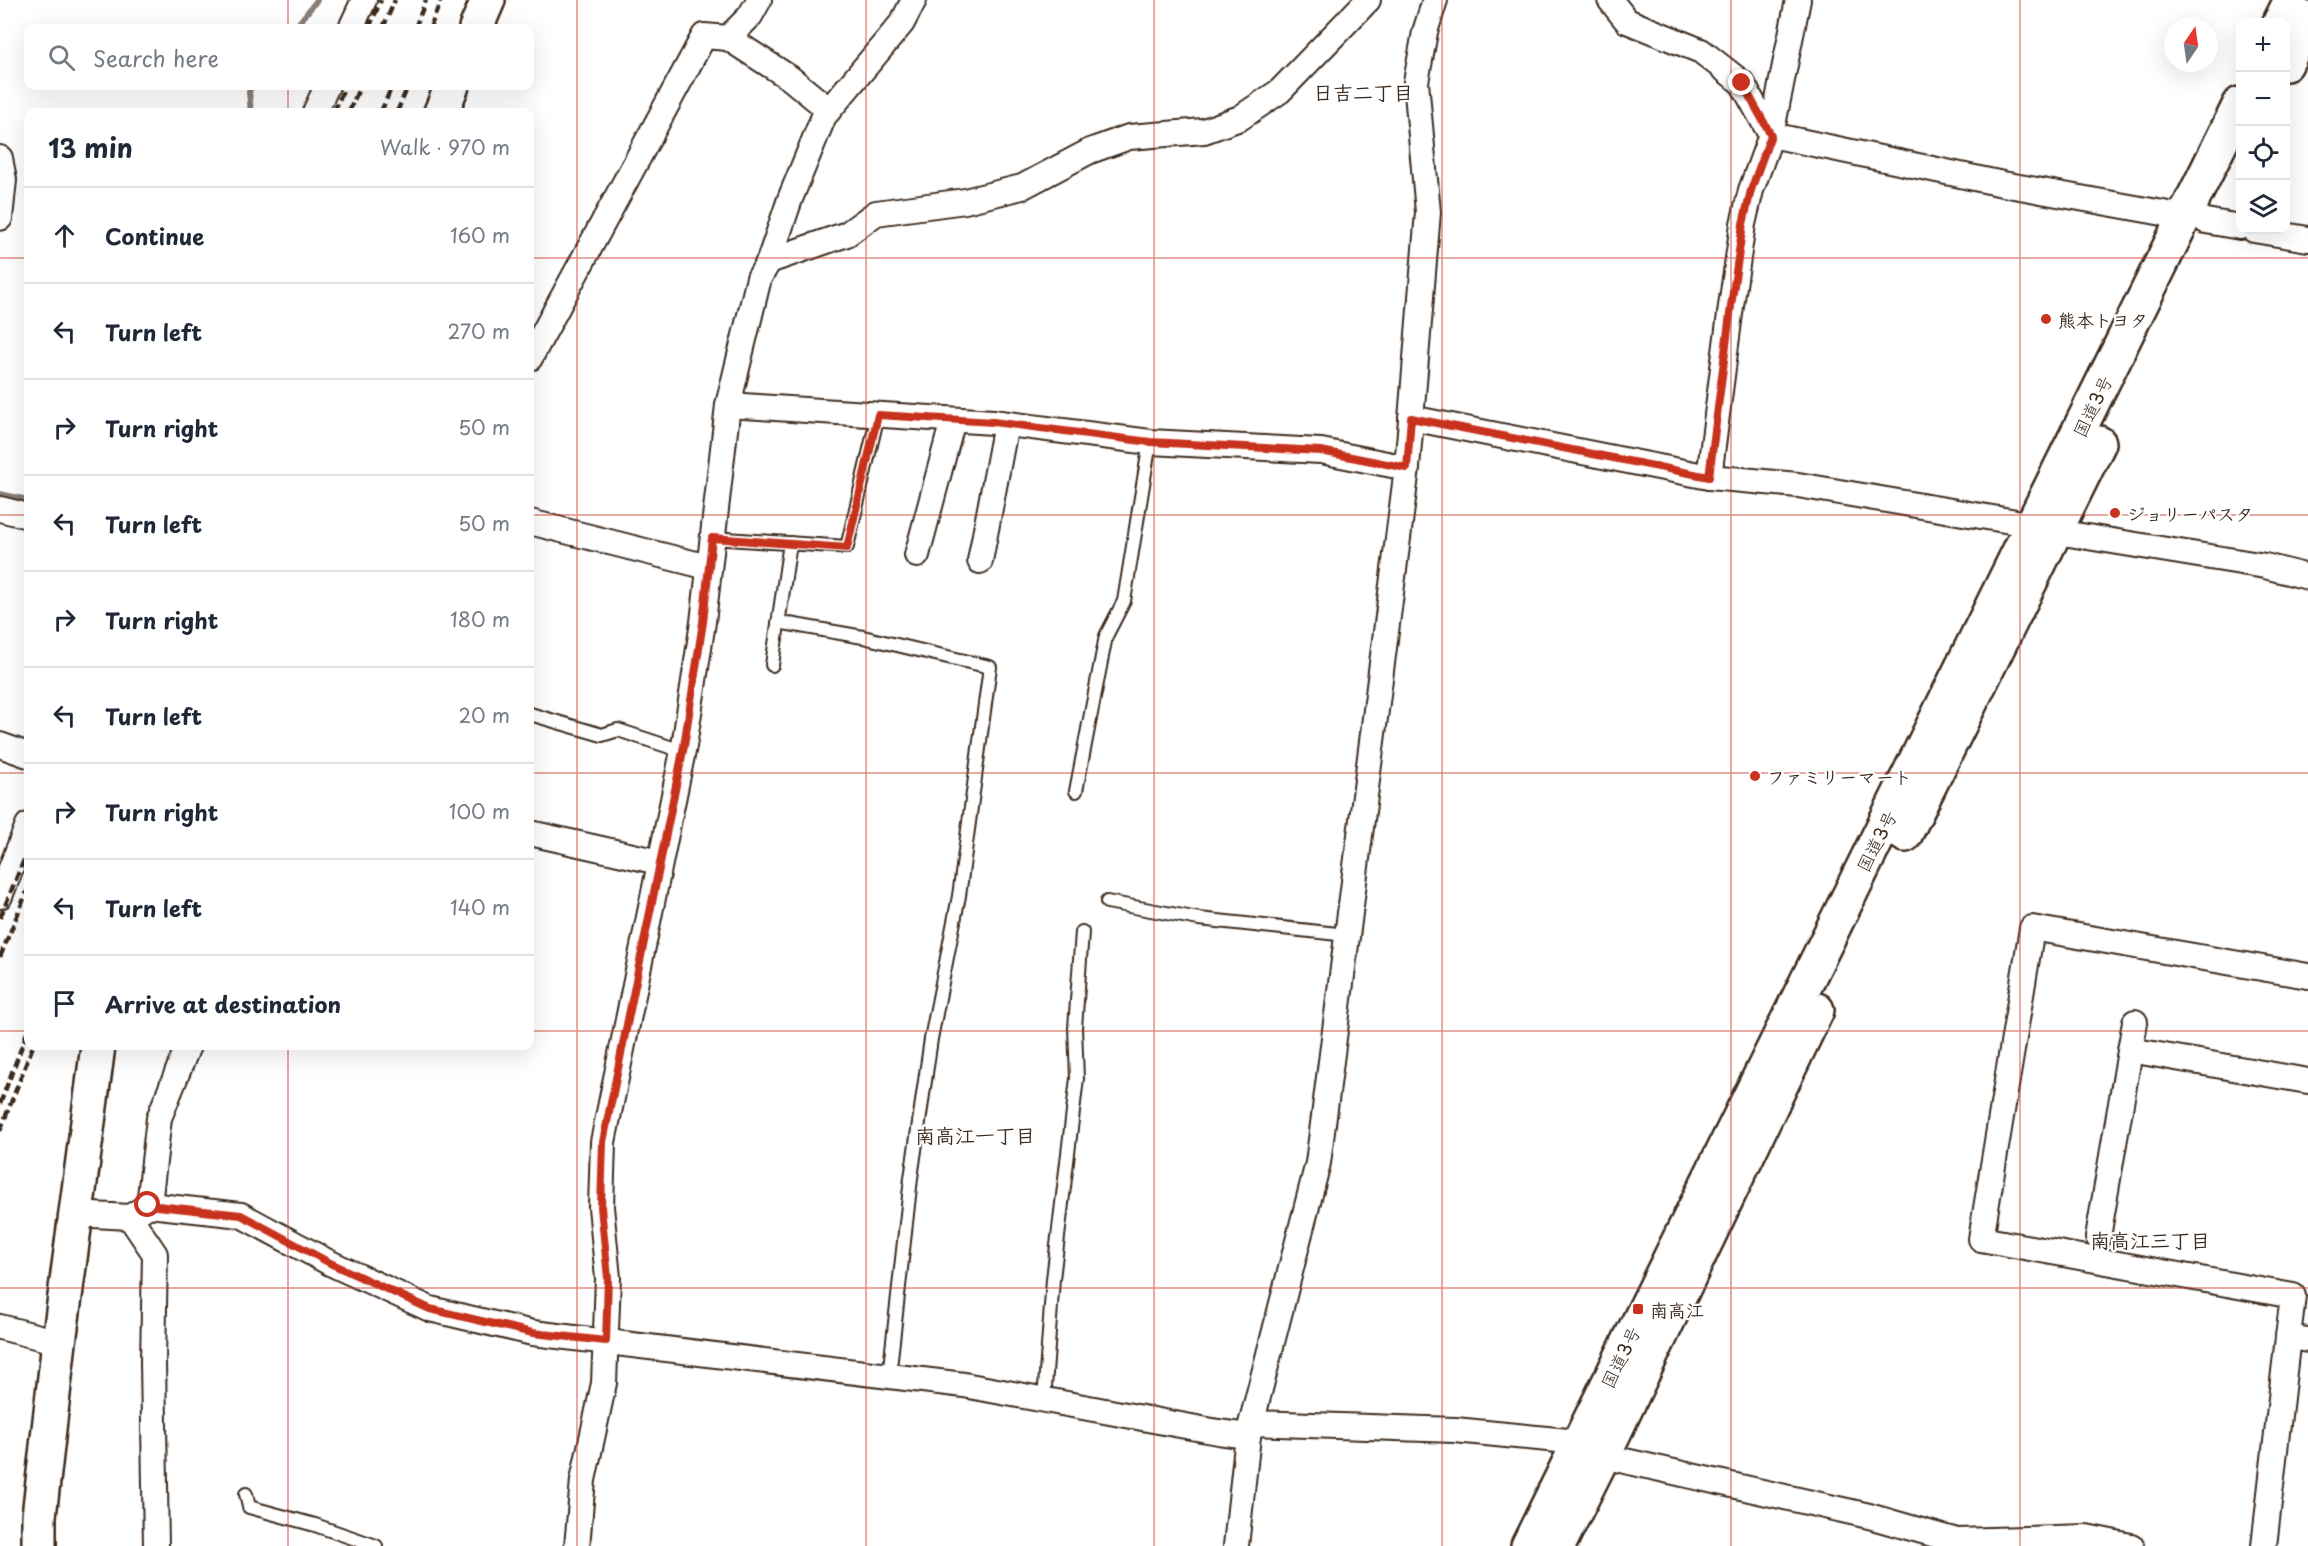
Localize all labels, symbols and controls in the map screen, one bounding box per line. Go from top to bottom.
north arrow [2164,18,2218,72]
map controls [2236,18,2290,234]
button: + [2236,18,2290,72]
search box [24,24,534,90]
icon: search [45,41,78,74]
text: Search here [93,41,219,74]
route end [1728,69,1754,95]
button: − [2236,72,2290,126]
district label: 日吉二丁目 [1313,77,1413,107]
button: locate [2236,126,2290,180]
text: 13 min [48,128,133,167]
text: Walk · 970 m [380,132,510,162]
button: layers [2236,180,2290,234]
icon: ahead [48,219,81,252]
text: Continue [105,219,204,252]
text: 160 m [450,220,510,250]
place label: 熊本トヨタ [2058,306,2148,333]
marker: 熊本トヨタ [2039,312,2053,326]
icon: left [48,315,81,348]
text: Turn left [105,315,202,348]
text: 270 m [447,316,510,346]
street label: 国道3号 [2065,370,2119,442]
icon: right [48,411,81,444]
text: Turn right [105,411,218,444]
text: 50 m [458,412,510,442]
place label: ジョリーパスタ [2127,500,2253,527]
marker: ジョリーパスタ [2108,506,2122,520]
icon: left [48,507,81,540]
text: Turn left [105,507,202,540]
text: 50 m [458,508,510,538]
icon: right [48,603,81,636]
text: Turn right [105,603,218,636]
text: 180 m [450,604,510,634]
icon: left [48,699,81,732]
text: Turn left [105,699,202,732]
text: 20 m [458,700,510,730]
place label: ファミリーマート [1767,763,1912,790]
marker: ファミリーマート [1748,769,1762,783]
icon: right [48,795,81,828]
text: Turn right [105,795,218,828]
text: 100 m [449,796,510,826]
street label: 国道3号 [1849,806,1903,876]
icon: left [48,891,81,924]
text: Turn left [105,891,202,924]
text: 140 m [450,892,510,922]
icon: arrive [48,987,81,1020]
text: Arrive at destination [105,987,341,1020]
district label: 南高江一丁目 [915,1120,1035,1150]
route start [134,1191,160,1217]
district label: 南高江三丁目 [2090,1225,2210,1255]
place label: 南高江 [1650,1296,1704,1323]
marker: 南高江 [1631,1302,1645,1316]
street label: 国道3号 [1593,1321,1647,1393]

